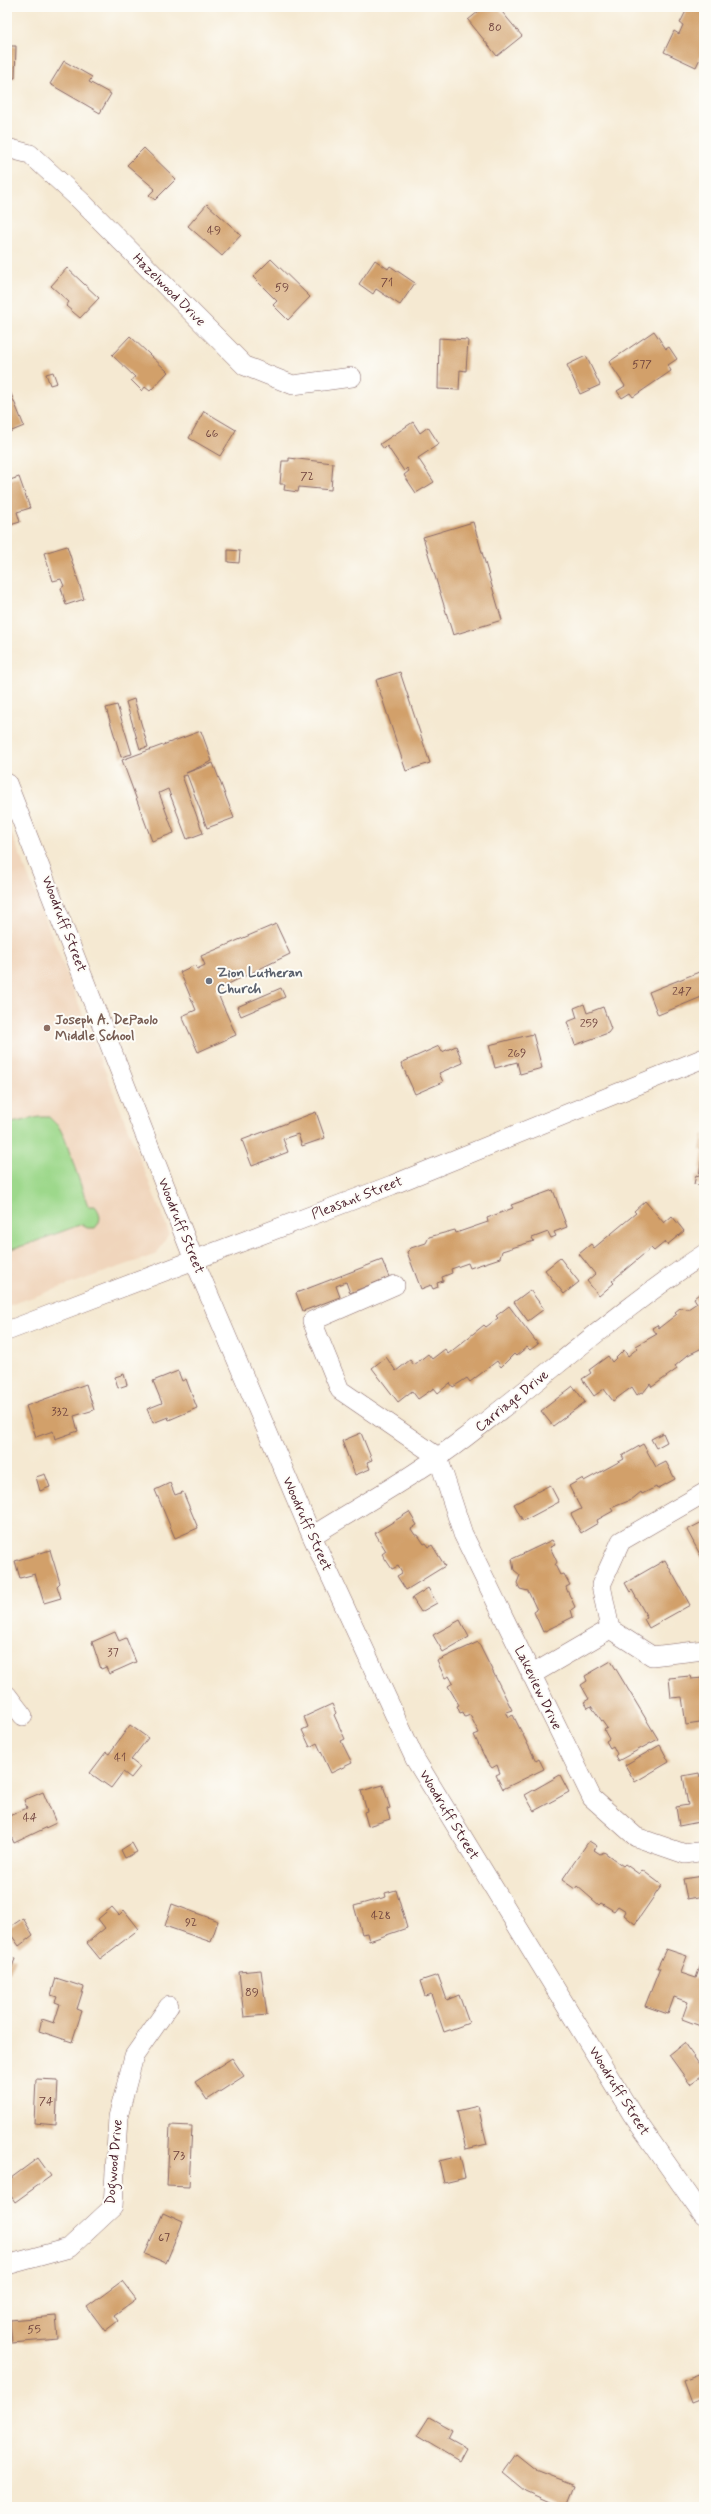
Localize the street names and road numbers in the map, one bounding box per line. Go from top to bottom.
street label: Hazelwood Drive [129,250,209,330]
street label: Woodruff Street [37,873,91,975]
street label: Pleasant Street [309,1172,406,1224]
street label: Woodruff Street [154,1175,209,1277]
street label: Carriage Drive [472,1366,553,1436]
street label: Woodruff Street [278,1474,336,1575]
street label: Lakeview Drive [510,1643,566,1733]
street label: Woodruff Street [415,1767,483,1864]
street label: Woodruff Street [584,2043,654,2139]
street label: Dogwood Drive [101,2118,129,2206]

